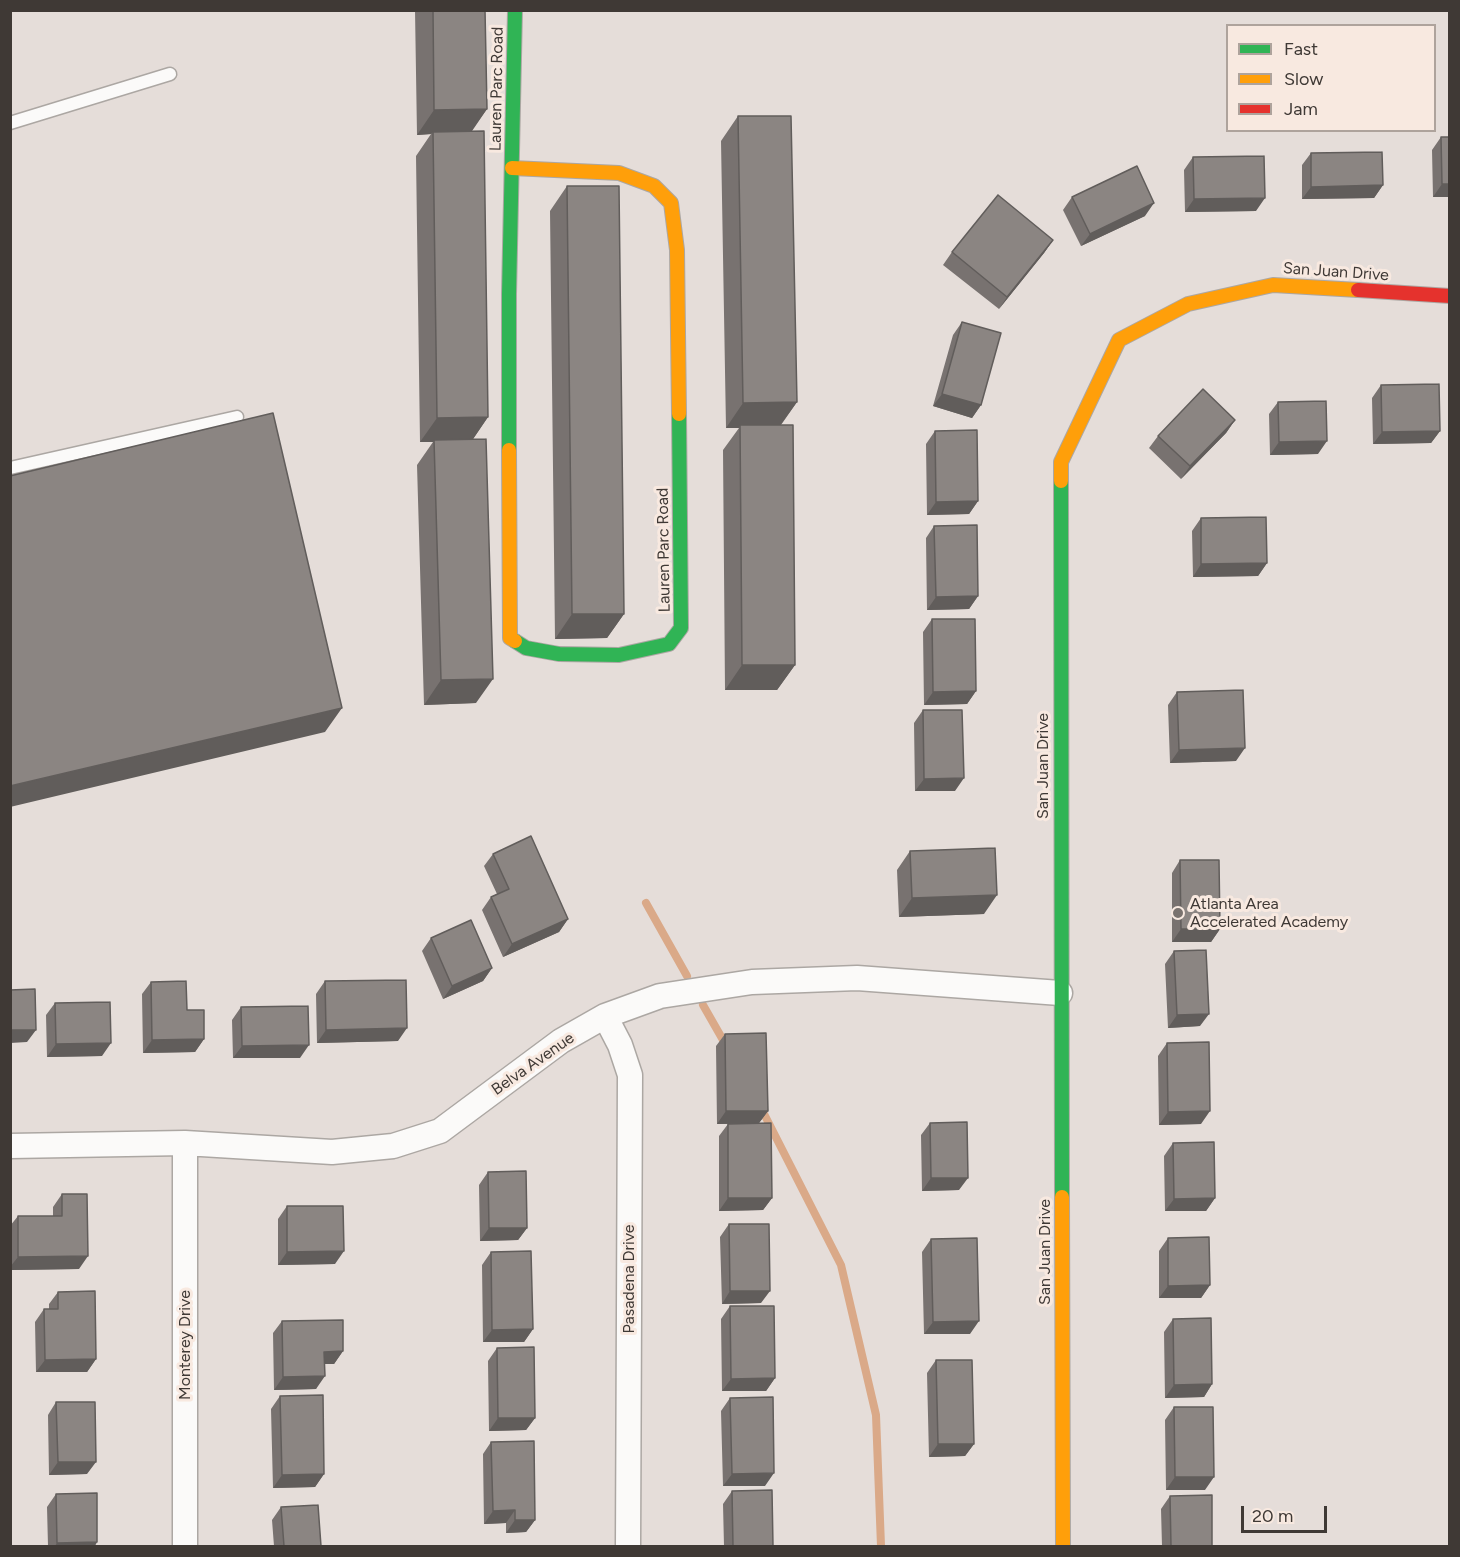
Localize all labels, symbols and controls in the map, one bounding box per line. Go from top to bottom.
legend [1226,24,1436,132]
street label: Lauren Parc Road [486,27,508,151]
text: Fast [1284,38,1318,60]
text: Slow [1284,68,1323,90]
text: Jam [1284,98,1318,120]
street label: San Juan Drive [1282,259,1390,285]
street label: Lauren Parc Road [653,488,675,612]
street label: San Juan Drive [1033,713,1053,819]
place label: Atlanta Area Accelerated Academy [1190,894,1348,932]
marker: Atlanta Area Accelerated Academy [1171,906,1185,920]
street label: Belva Avenue [488,1028,578,1100]
street label: San Juan Drive [1035,1199,1055,1305]
street label: Pasadena Drive [619,1224,639,1334]
street label: Monterey Drive [175,1290,195,1400]
scale bar [1244,1494,1330,1532]
text: 20 m [1252,1505,1293,1527]

